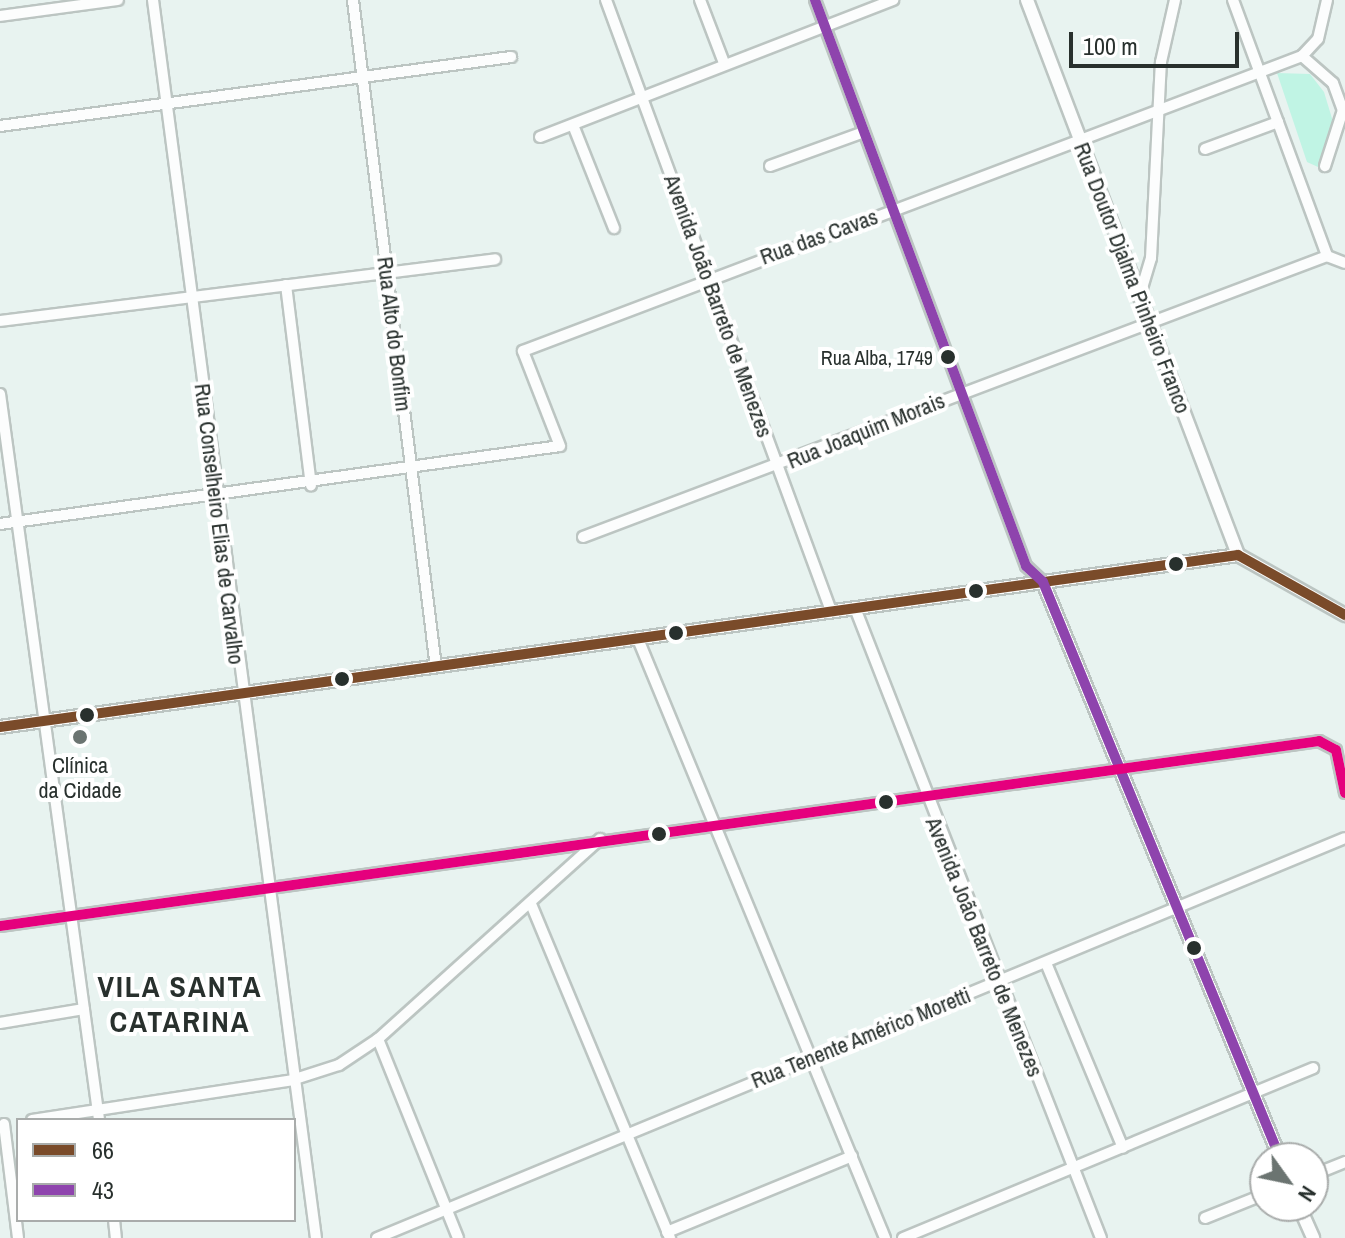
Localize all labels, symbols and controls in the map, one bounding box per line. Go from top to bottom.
scale bar [1073,16,1243,66]
text: 100 m [1083,30,1138,62]
street label: Rua Doutor Djalma Pinheiro Franco [1068,139,1196,417]
street label: Avenida João Barreto de Menezes [658,171,778,441]
street label: Rua das Cavas [757,204,881,270]
street label: Rua Alto do Bonfim [371,255,417,413]
place label: Rua Alba, 1749 [820,345,933,369]
marker: Rua Alba, 1749 [940,349,956,365]
street label: Rua Conselheiro Elias de Carvalho [189,382,249,666]
street label: Rua Joaquim Morais [783,387,949,475]
unlabelled marker [1168,556,1184,572]
unlabelled marker [968,583,984,599]
unlabelled marker [668,625,684,641]
unlabelled marker [334,671,350,687]
unlabelled marker [79,707,95,723]
marker: Clínica da Cidade [69,726,91,748]
place label: Clínica da Cidade [38,752,122,804]
unlabelled marker [878,794,894,810]
street label: Avenida João Barreto de Menezes [920,813,1048,1081]
unlabelled marker [651,826,667,842]
unlabelled marker [1186,940,1202,956]
district label: VILA SANTA CATARINA [97,968,263,1038]
street label: Rua Tenente Américo Moretti [747,982,975,1094]
legend [16,1118,296,1222]
text: 66 [92,1134,114,1166]
north arrow [1249,1142,1329,1222]
text: 43 [92,1174,114,1206]
text: N [1291,1180,1324,1208]

